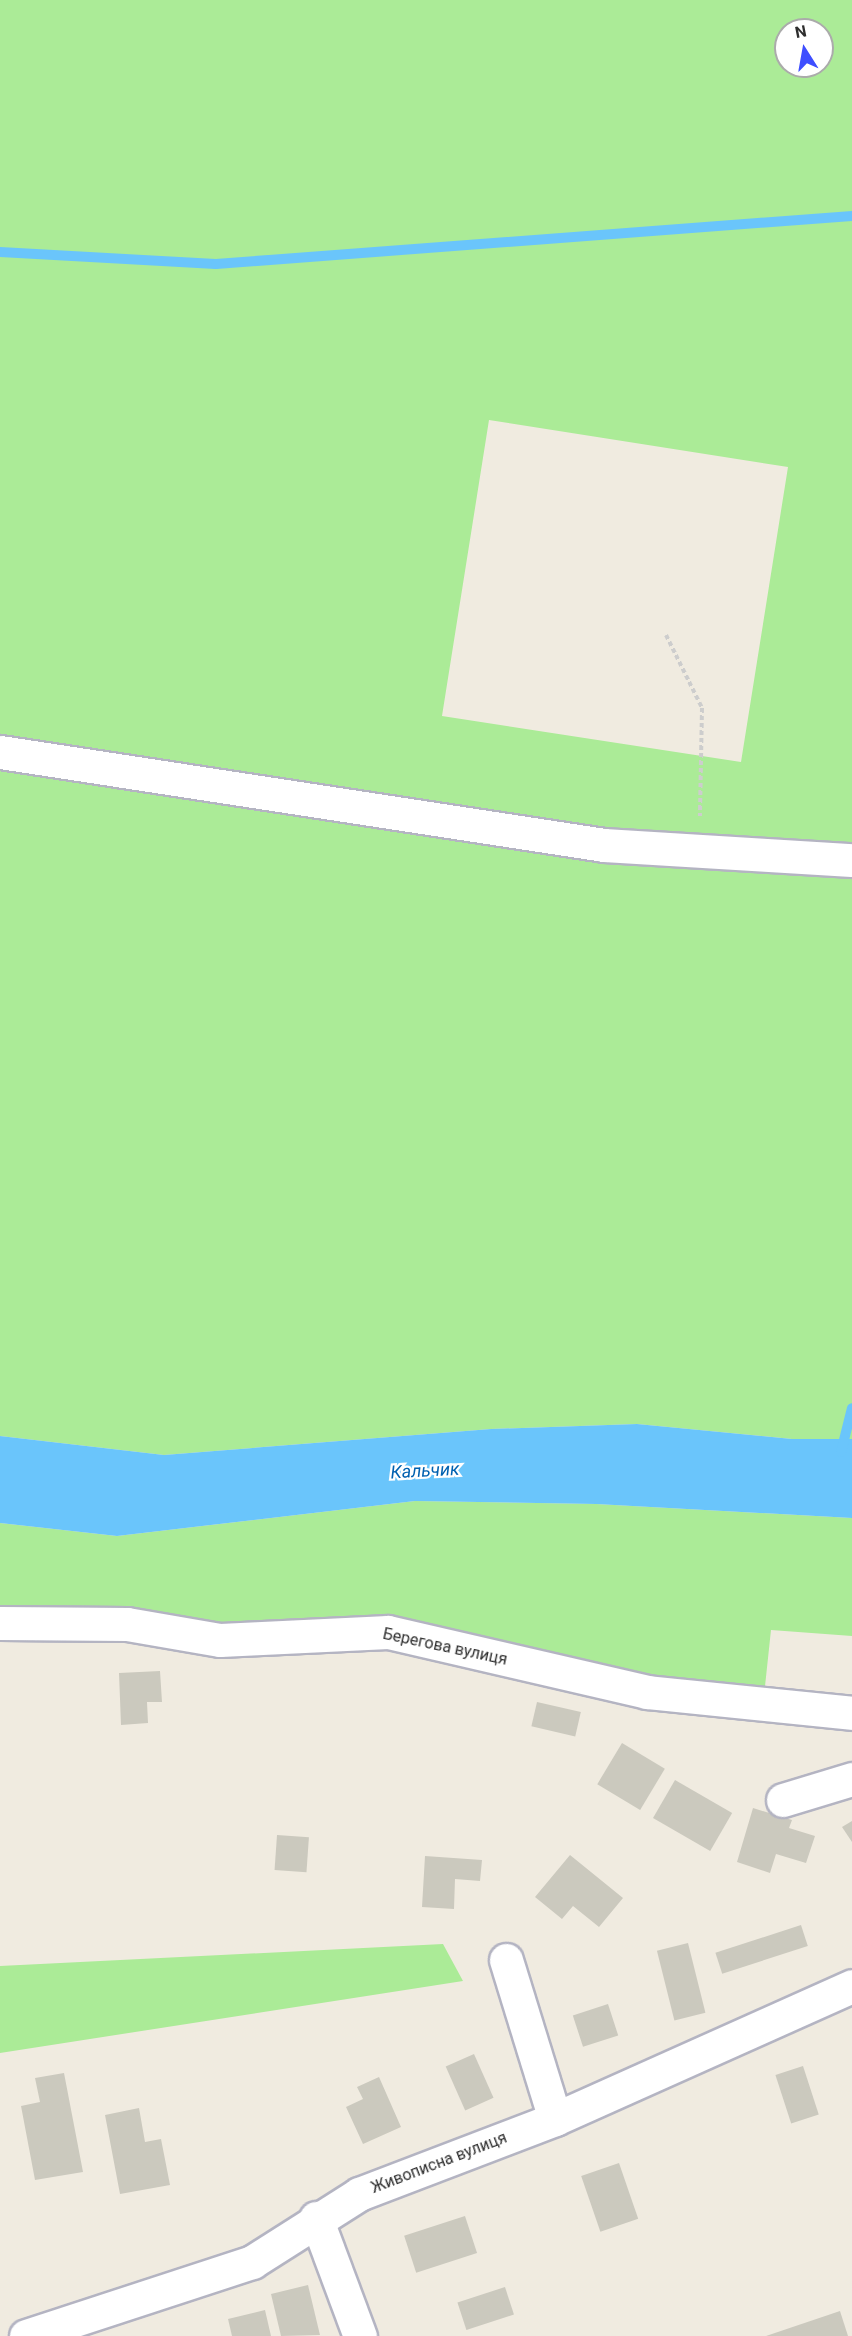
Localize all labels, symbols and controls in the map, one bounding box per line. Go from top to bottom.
north arrow [774,18,834,78]
text: N [793,21,808,42]
water label: Кальчик [390,1458,460,1484]
street label: Берегова вулиця [381,1624,509,1670]
street label: Живописна вулиця [368,2128,510,2198]

